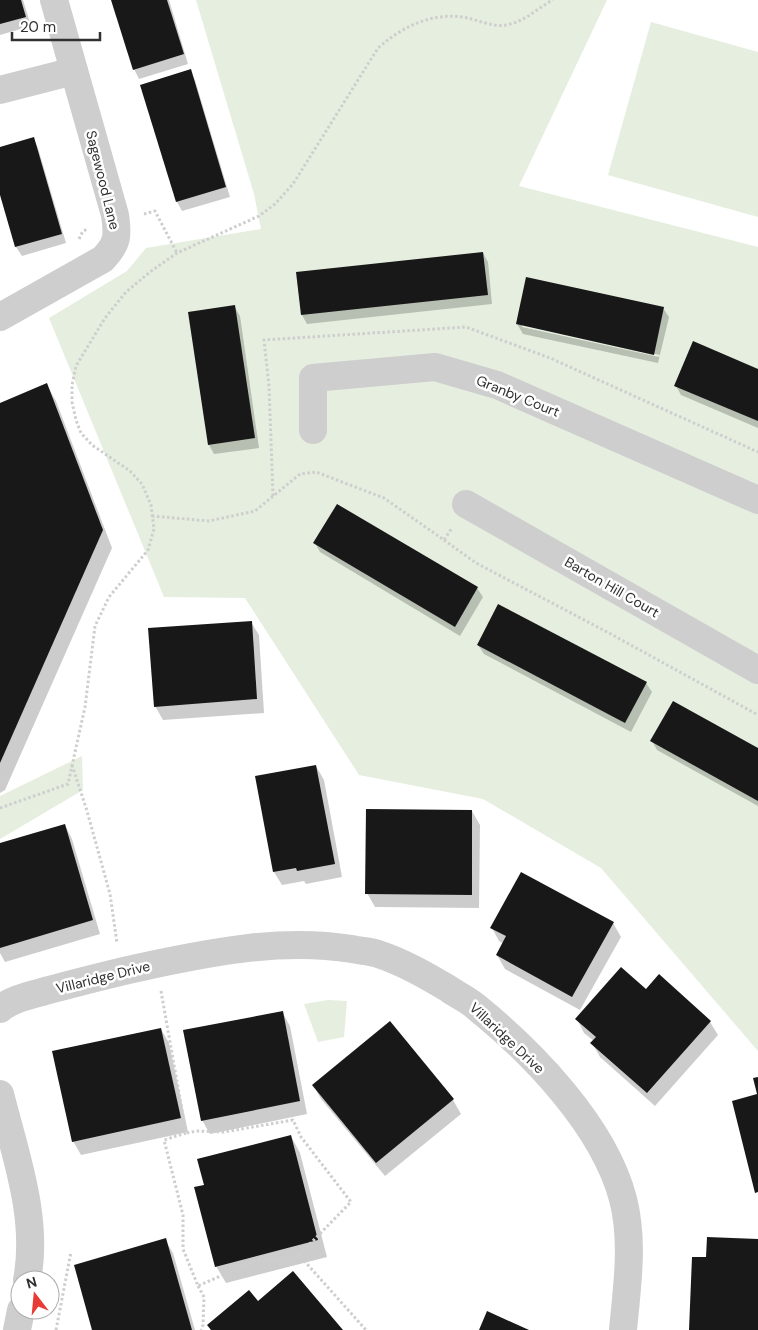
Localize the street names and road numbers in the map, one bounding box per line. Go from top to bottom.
street label: Sagewood Lane [82,129,124,231]
street label: Granby Court [474,371,562,421]
street label: Barton Hill Court [561,553,663,621]
street label: Villaridge Drive [54,957,152,997]
street label: Villaridge Drive [466,999,548,1077]

